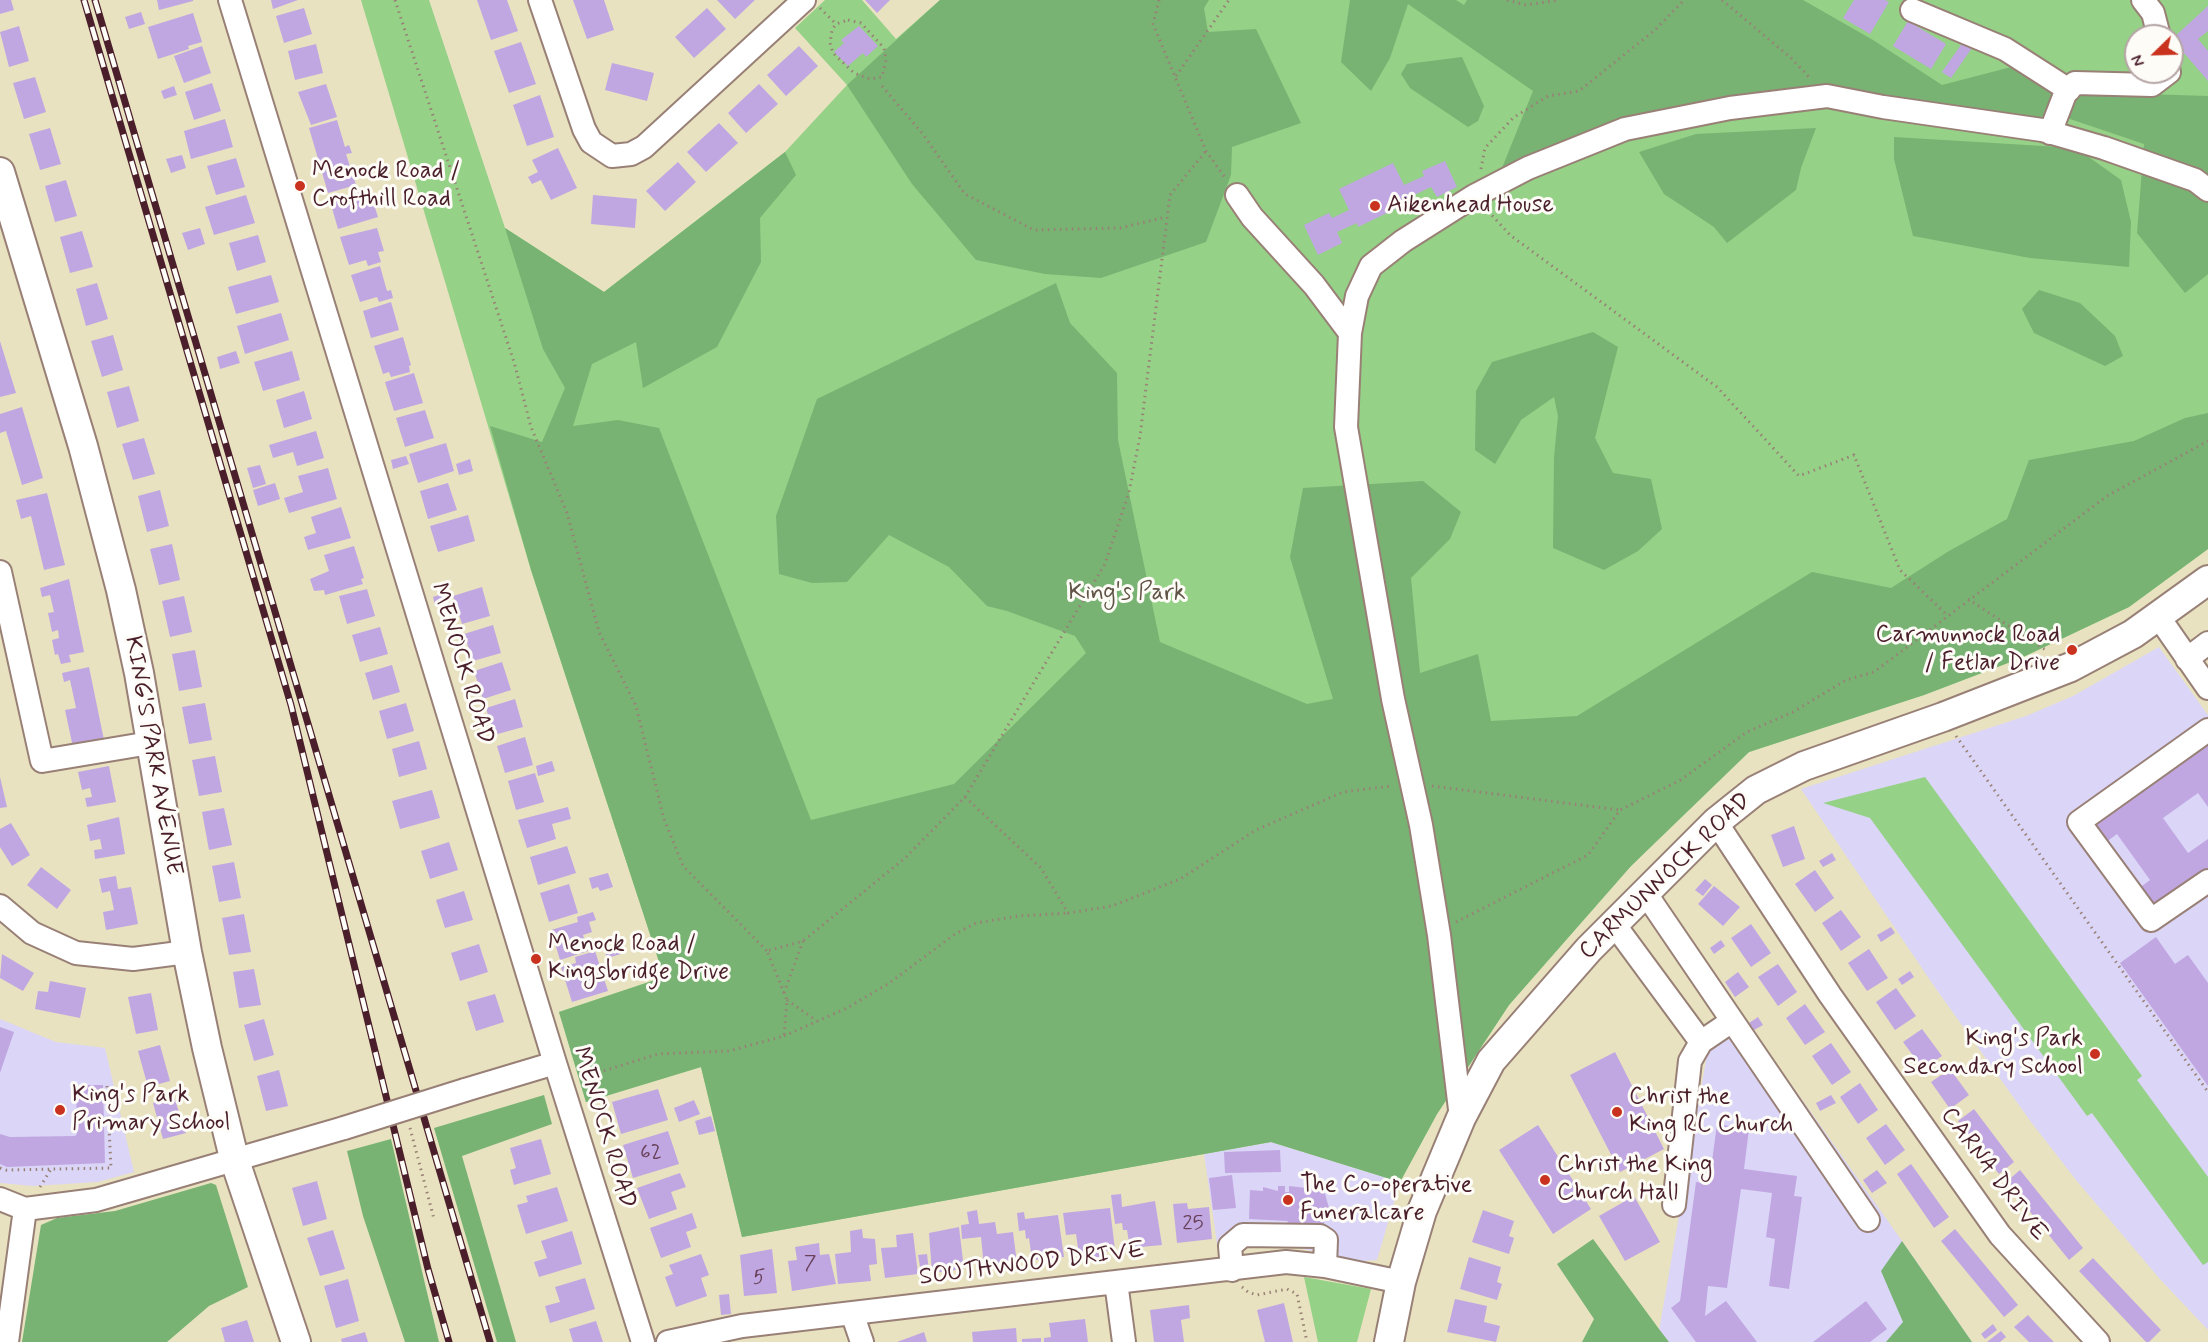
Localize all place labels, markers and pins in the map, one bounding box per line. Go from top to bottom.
place label: Menock Road / Crofthill Road [312,158,460,214]
marker: Menock Road / Crofthill Road [293,179,307,193]
place label: Aikenhead House [1387,192,1554,220]
marker: Aikenhead House [1368,199,1382,213]
place label: Carmunnock Road / Fetlar Drive [1876,622,2060,678]
marker: Carmunnock Road / Fetlar Drive [2065,643,2079,657]
place label: Menock Road / Kingsbridge Drive [548,931,729,987]
marker: Menock Road / Kingsbridge Drive [529,952,543,966]
place label: King's Park Secondary School [1903,1026,2083,1082]
marker: King's Park Secondary School [2088,1047,2102,1061]
place label: King's Park Primary School [72,1082,230,1138]
place label: Christ the King RC Church [1629,1084,1793,1140]
marker: King's Park Primary School [53,1103,67,1117]
marker: Christ the King RC Church [1610,1105,1624,1119]
place label: Christ the King Church Hall [1557,1152,1712,1208]
place label: The Co-operative Funeralcare [1300,1172,1472,1228]
marker: Christ the King Church Hall [1538,1173,1552,1187]
marker: The Co-operative Funeralcare [1281,1193,1295,1207]

